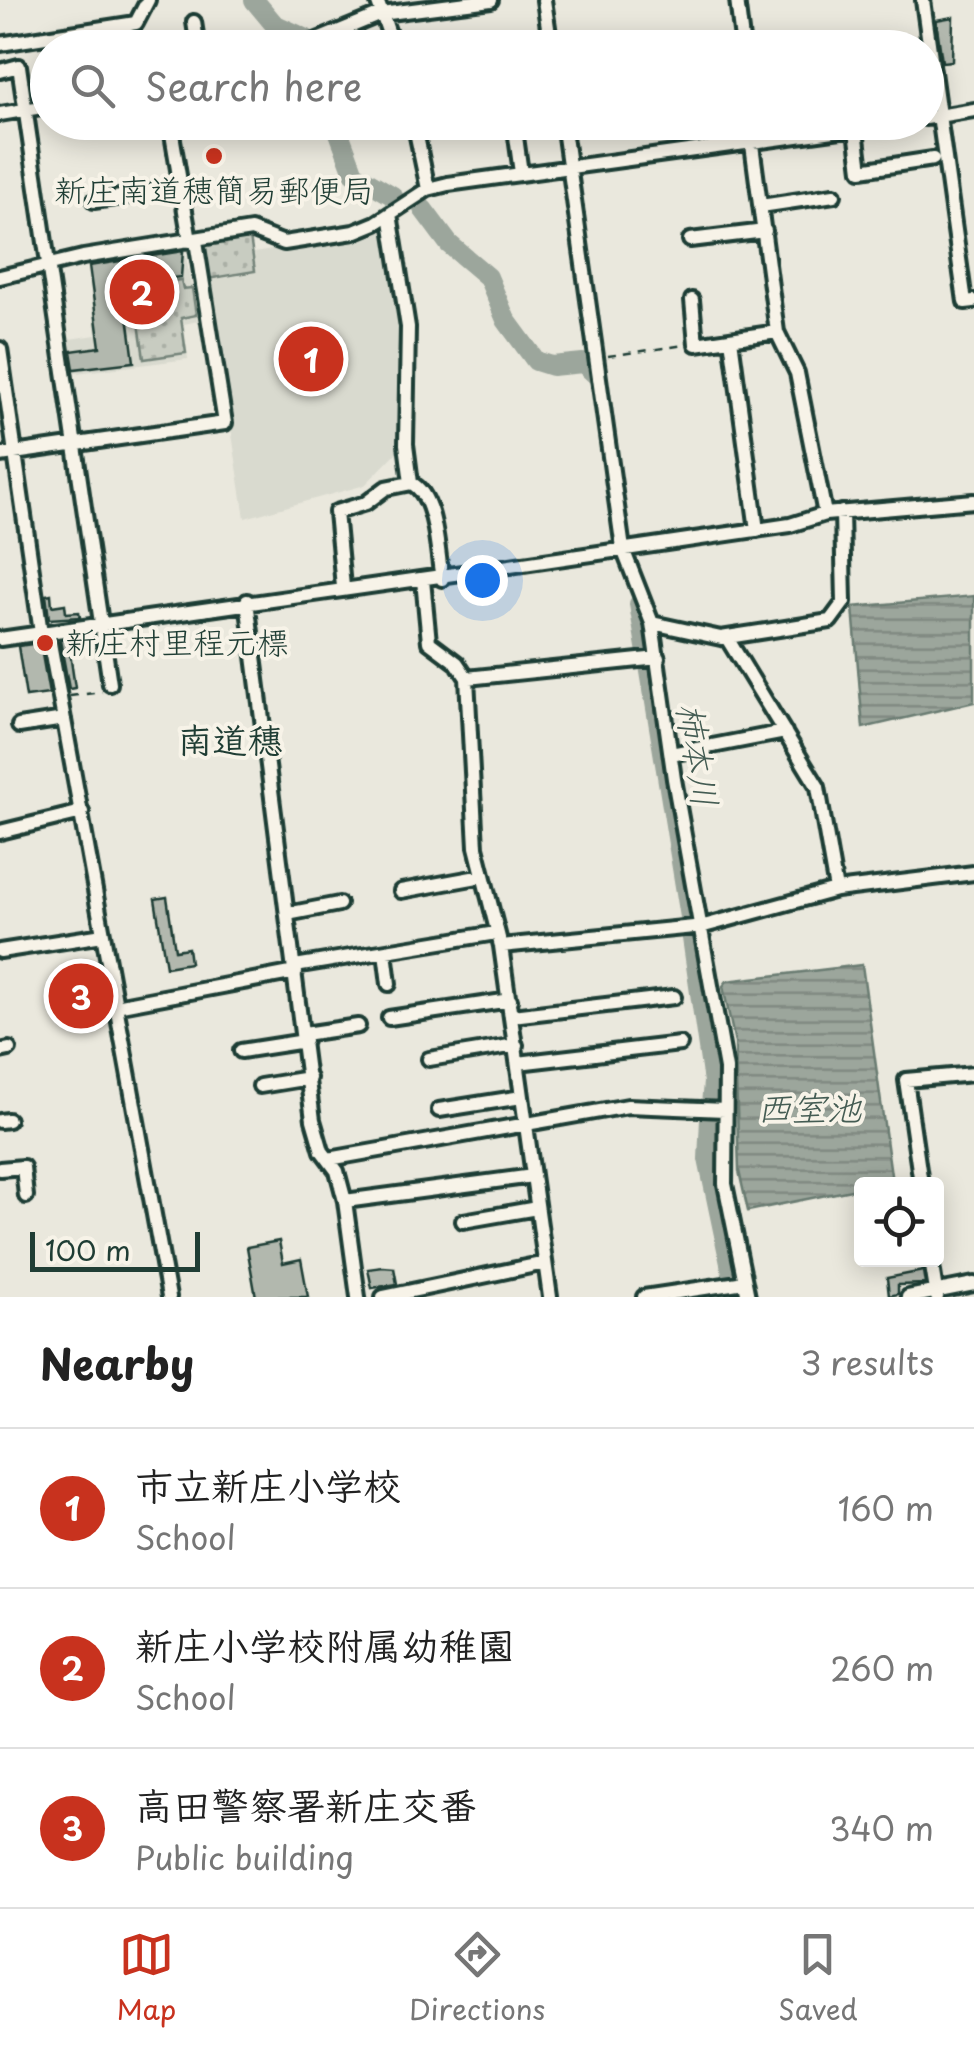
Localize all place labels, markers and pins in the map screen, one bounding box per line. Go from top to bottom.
marker: 新庄南道穂簡易郵便局 [203,145,225,167]
place label: 新庄南道穂簡易郵便局 [54,165,374,213]
pin: 2 [110,254,174,330]
pin: 1 [278,322,344,396]
place label: 新庄村里程元標 [65,617,289,665]
marker: 新庄村里程元標 [34,632,56,654]
pin: 3 [48,958,114,1034]

